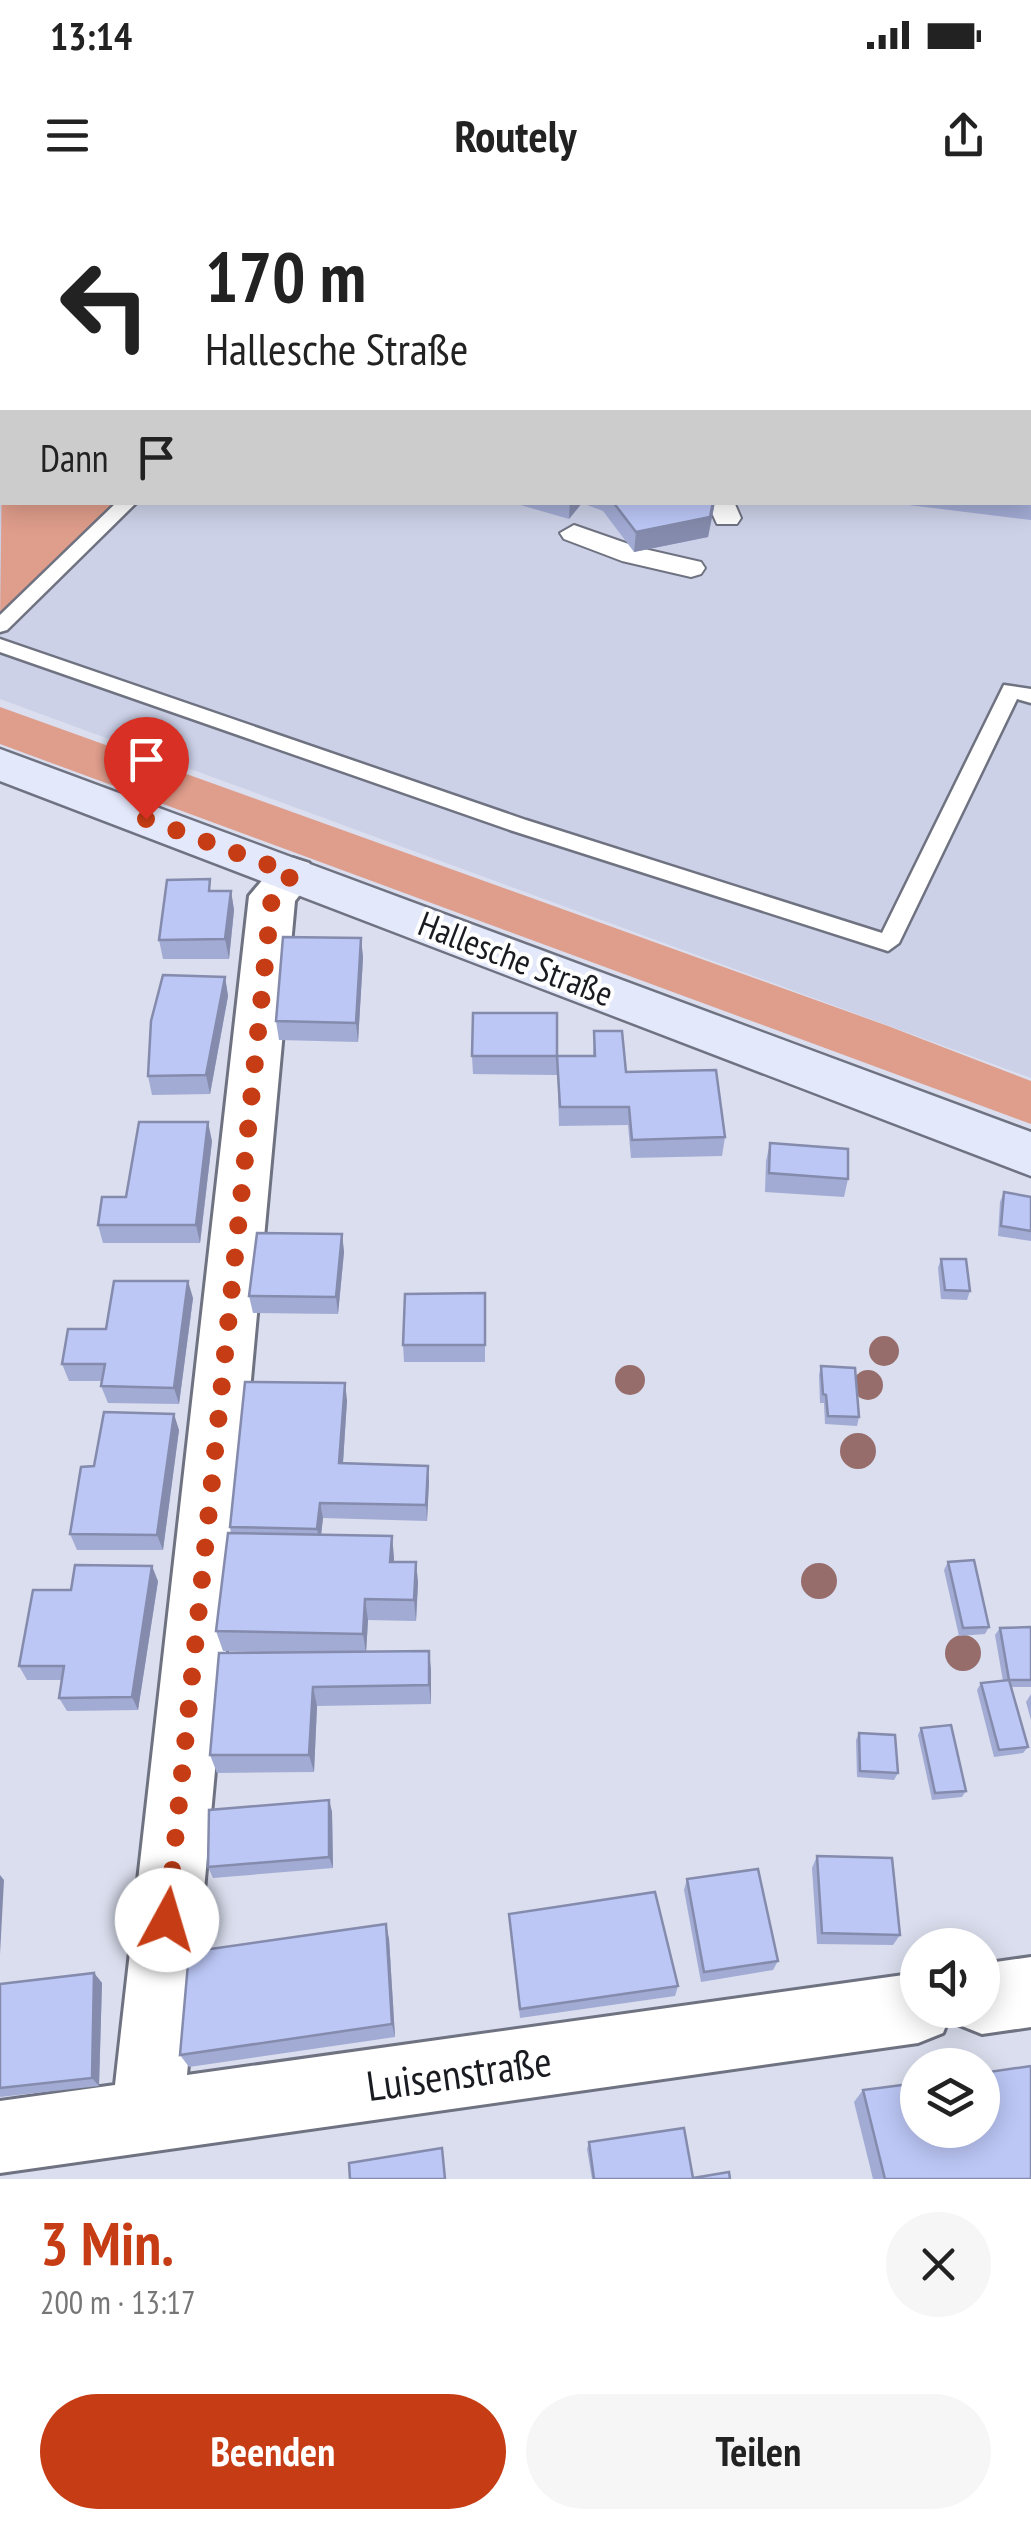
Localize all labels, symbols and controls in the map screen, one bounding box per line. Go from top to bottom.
text: 13:14 [50,11,132,60]
text: Routely [454,106,577,164]
icon: menu [40,108,95,163]
icon: share [936,108,991,163]
text: 170 m [205,231,366,321]
icon: left [40,240,170,370]
text: Hallesche Straße [205,319,468,377]
icon: arrive [129,430,184,485]
text: Dann [40,433,109,482]
pin [104,717,189,820]
icon: arrive [119,732,174,787]
street label: Hallesche Straße [412,900,620,1016]
position arrow [115,1868,219,1972]
map controls [900,1928,1000,2148]
button: sound [900,1928,1000,2028]
street label: Luisenstraße [363,2033,555,2113]
button: layers [900,2048,1000,2148]
text: 3 Min. [40,2204,174,2282]
button: close [886,2212,991,2317]
text: 200 m · 13:17 [40,2281,195,2323]
button: Beenden [40,2394,506,2509]
button: Teilen [526,2394,991,2509]

